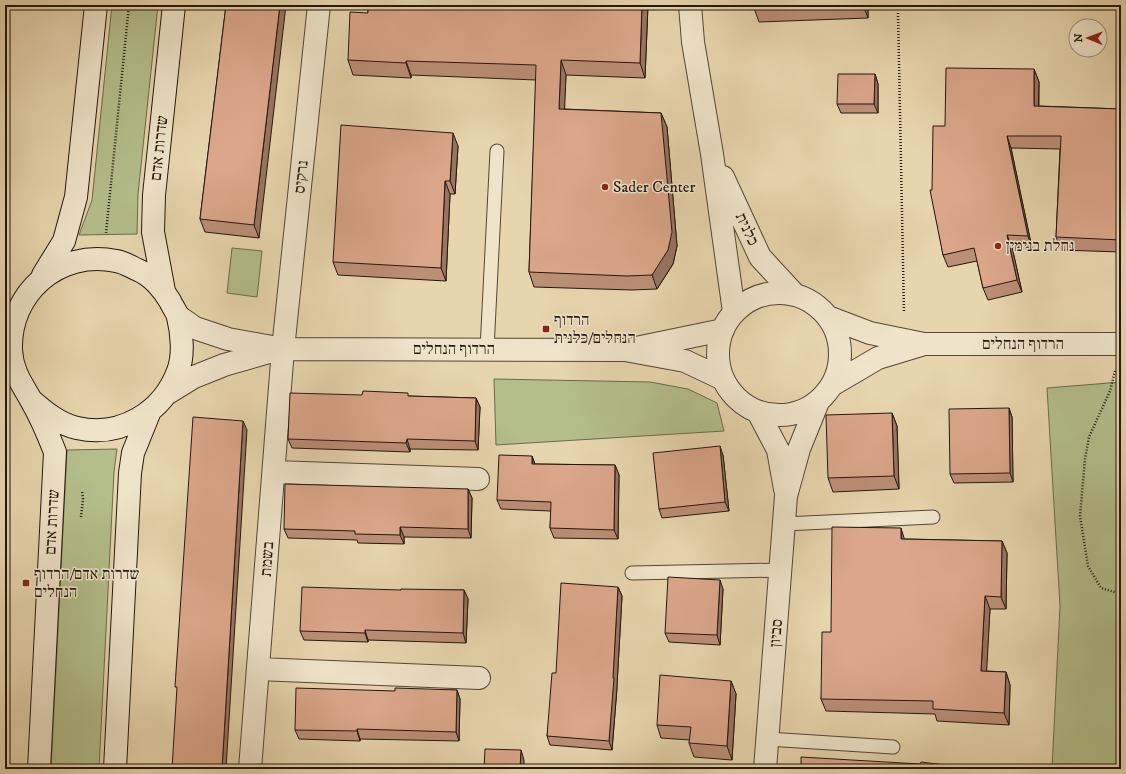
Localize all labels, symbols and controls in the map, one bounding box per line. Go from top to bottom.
north arrow [1068,18,1108,58]
text: N [1072,33,1086,42]
street label: שדרות אדם [146,114,172,182]
street label: נרקיס [289,159,313,195]
place label: Sader Center [613,177,695,197]
marker: Sader Center [600,182,610,192]
street label: כלנית [731,209,763,249]
place label: נחלת בנימין [1006,236,1074,256]
marker: נחלת בנימין [993,241,1003,251]
place label: הרדוף הנחלים/כלנית [554,310,636,348]
marker: הרדוף הנחלים/כלנית [541,324,551,334]
street label: הרדוף הנחלים [982,334,1064,354]
street label: הרדוף הנחלים [413,339,495,359]
street label: שדרות אדם [40,489,64,555]
street label: בשמת [256,540,278,577]
place label: שדרות אדם/הרדוף הנחלים [34,564,140,602]
marker: שדרות אדם/הרדוף הנחלים [21,578,31,588]
street label: סביון [765,618,787,648]

